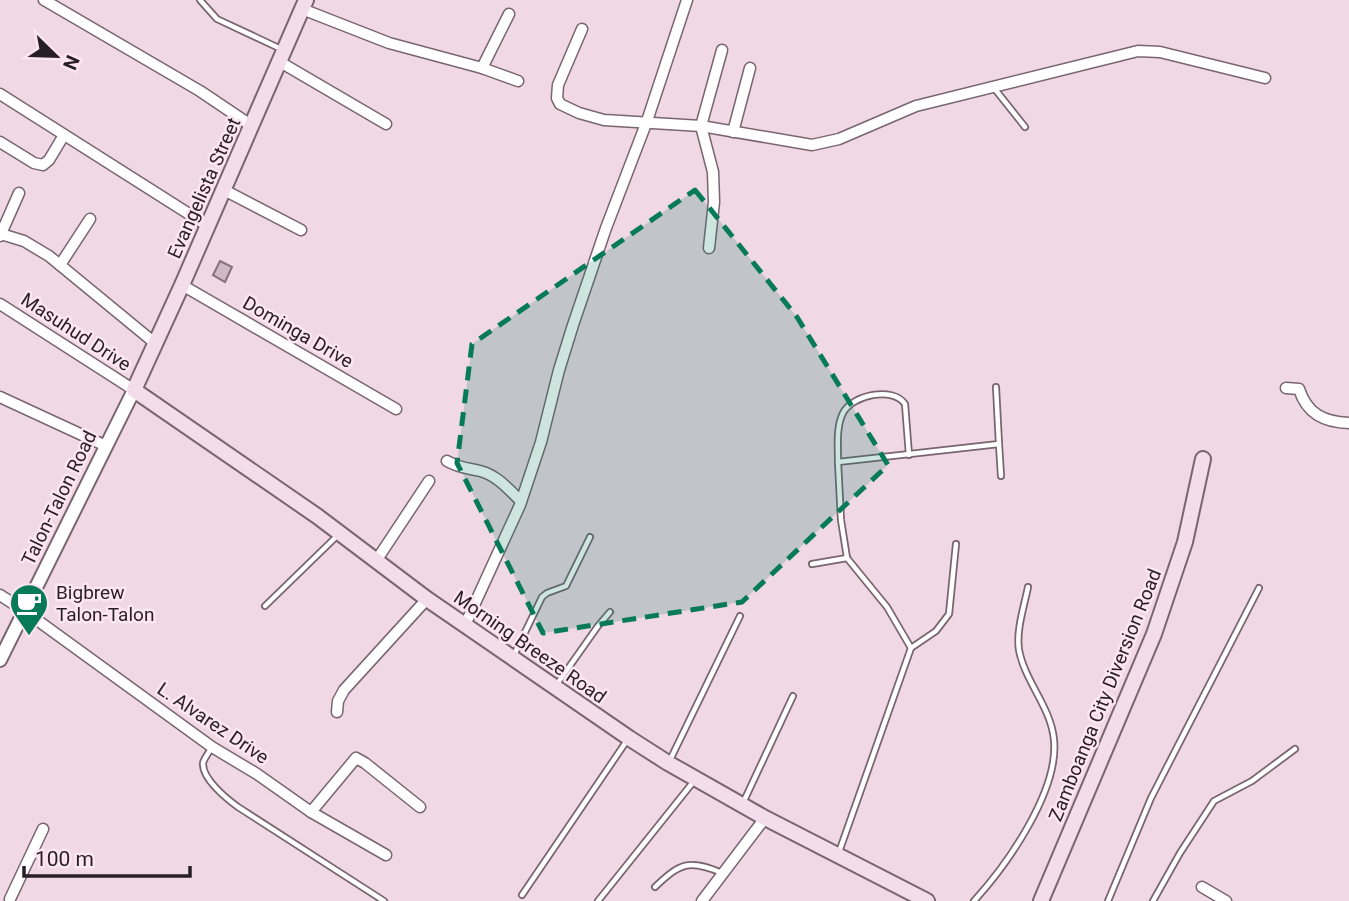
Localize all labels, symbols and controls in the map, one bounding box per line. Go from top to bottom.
north arrow [21,21,91,91]
text: N [58,52,84,73]
street label: Evangelista Street [163,114,245,262]
street label: Masuhud Drive [17,288,135,376]
street label: Dominga Drive [239,291,357,373]
street label: Talon-Talon Road [17,427,101,569]
street label: Zamboanga City Diversion Road [1044,565,1166,825]
place label: Bigbrew Talon-Talon [56,581,154,626]
cafe icon: Bigbrew Talon-Talon [8,582,50,637]
street label: Morning Breeze Road [449,586,611,708]
street label: L. Alvarez Drive [153,677,273,769]
scale bar [24,834,191,878]
text: 100 m [35,847,94,871]

